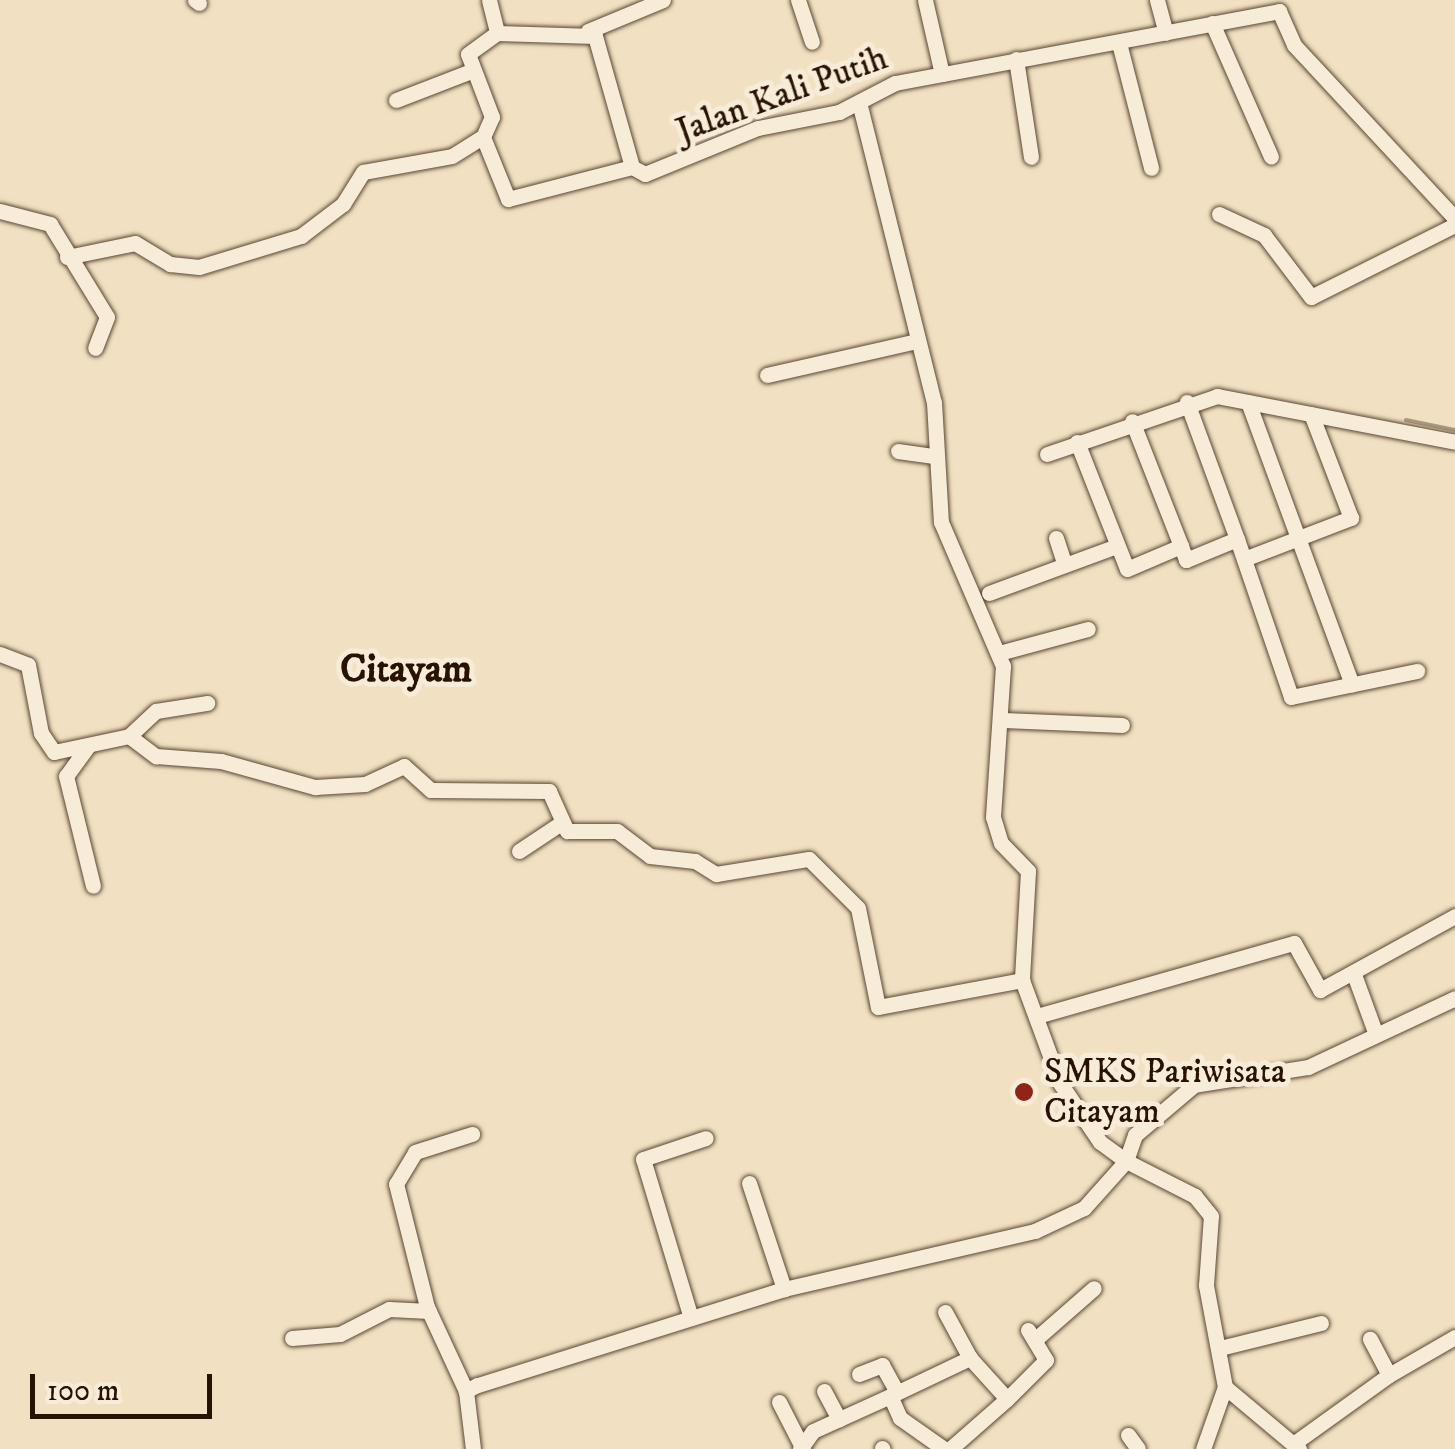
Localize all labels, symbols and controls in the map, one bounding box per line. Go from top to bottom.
street label: Jalan Kali Putih [671,37,893,153]
district label: Citayam [340,646,472,694]
place label: SMKS Pariwisata Citayam [1044,1051,1286,1133]
marker: SMKS Pariwisata Citayam [1013,1081,1035,1103]
scale bar [35,1354,218,1416]
text: 100 m [47,1373,119,1410]

